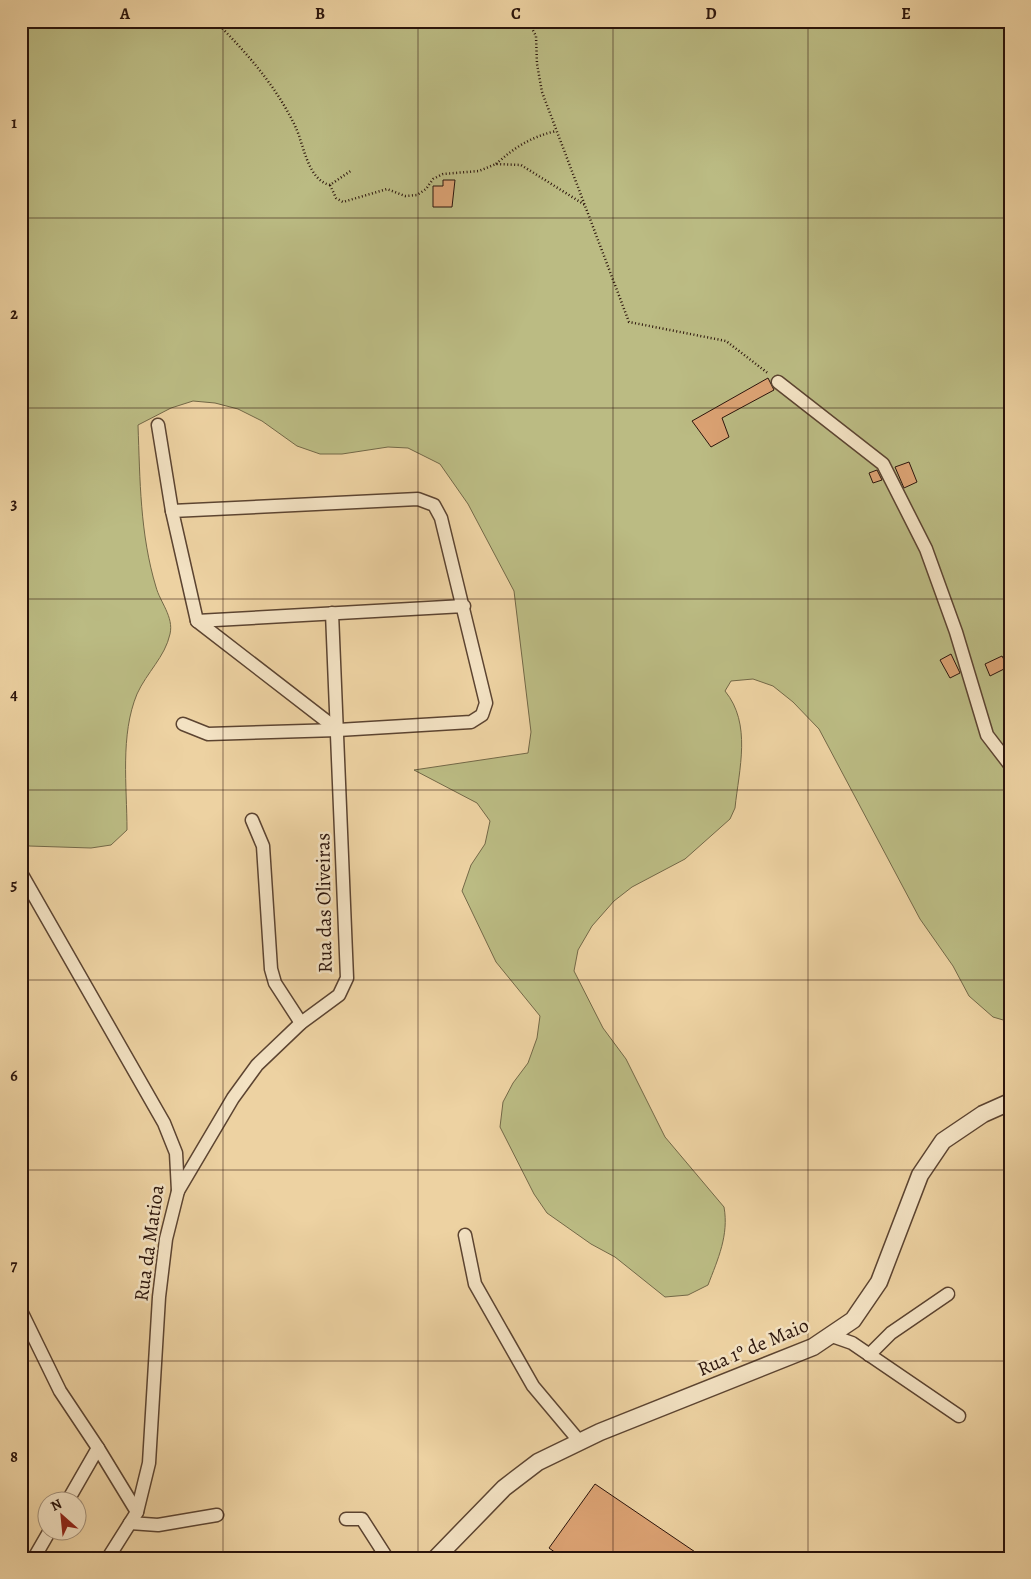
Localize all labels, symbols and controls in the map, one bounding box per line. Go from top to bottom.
text: A [119,3,131,25]
text: B [315,3,325,25]
text: C [511,3,521,25]
text: D [705,3,717,25]
text: E [901,3,911,25]
text: 1 [11,112,17,134]
text: 2 [10,303,18,325]
text: 3 [11,493,18,515]
text: 4 [10,684,18,706]
street label: Rua das Oliveiras [309,833,339,973]
text: 5 [11,874,18,896]
text: 6 [10,1065,18,1087]
street label: Rua da Matioa [127,1182,171,1303]
text: 7 [11,1255,18,1277]
street label: Rua 1º de Maio [693,1311,813,1383]
text: 8 [10,1446,18,1468]
north arrow [38,1492,88,1542]
text: N [47,1494,65,1516]

